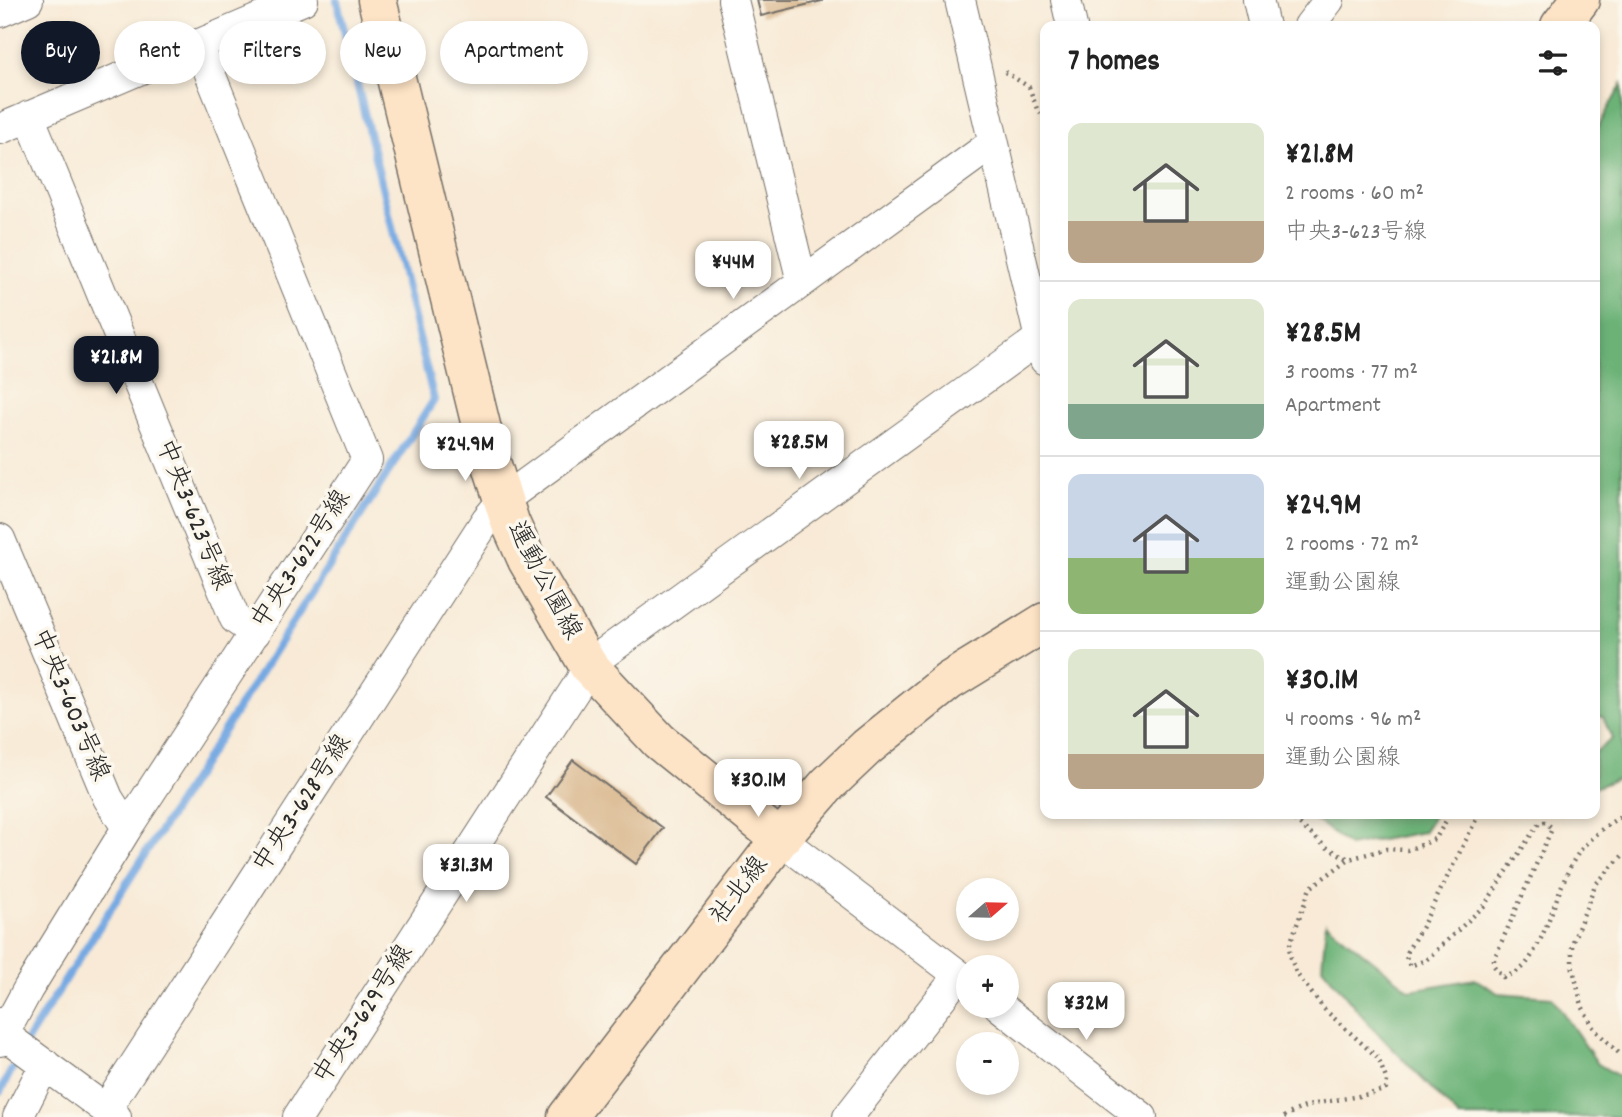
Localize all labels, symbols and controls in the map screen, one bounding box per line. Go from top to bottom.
chip: Buy [21,21,100,84]
chip: Rent [114,21,205,84]
chip: Filters [219,21,326,84]
chip: New [340,21,426,84]
chip: Apartment [440,21,588,84]
text: 7 homes [1068,42,1160,85]
icon: filters [1534,44,1572,82]
text: ¥21.8M [1285,135,1354,178]
icon: home [1124,151,1208,235]
text: 2 rooms · 60 m² [1285,178,1424,211]
text: 中央3-623号線 [1285,217,1427,250]
pin: ¥44M [692,242,774,301]
text: ¥44M [711,247,755,280]
text: ¥28.5M [1285,314,1361,357]
icon: home [1124,327,1208,411]
pin: ¥21.8M [59,336,173,396]
text: ¥21.8M [90,342,142,375]
text: 3 rooms · 77 m² [1285,357,1418,390]
text: Apartment [1285,390,1381,423]
pin: ¥28.5M [742,421,856,481]
pin: ¥24.9M [408,424,522,483]
text: ¥28.5M [770,427,828,460]
text: ¥24.9M [436,429,494,462]
street label: 中央3-623号線 [145,434,239,596]
street label: 中央3-622号線 [243,483,361,637]
text: ¥24.9M [1285,486,1361,529]
icon: home [1124,502,1208,586]
street label: 運動公園線 [496,515,590,647]
text: 2 rooms · 72 m² [1285,529,1419,562]
text: 運動公園線 [1285,568,1400,601]
street label: 中央3-603号線 [20,623,118,787]
text: ¥30.1M [1285,661,1358,704]
icon: home [1124,677,1208,761]
text: 4 rooms · 96 m² [1285,704,1421,737]
street label: 中央3-628号線 [244,727,362,881]
text: 運動公園線 [1285,743,1400,776]
pin: ¥30.1M [701,760,815,819]
text: ¥30.1M [730,765,786,798]
pin: ¥31.3M [409,844,523,904]
street label: 社北線 [702,849,778,933]
text: ¥31.3M [439,850,493,883]
north arrow [956,878,1018,942]
map controls [956,878,1019,1095]
street label: 中央3-629号線 [305,938,423,1092]
button: + [956,955,1019,1018]
pin: ¥32M [1045,982,1127,1042]
text: ¥32M [1064,988,1108,1021]
button: − [956,1032,1019,1095]

